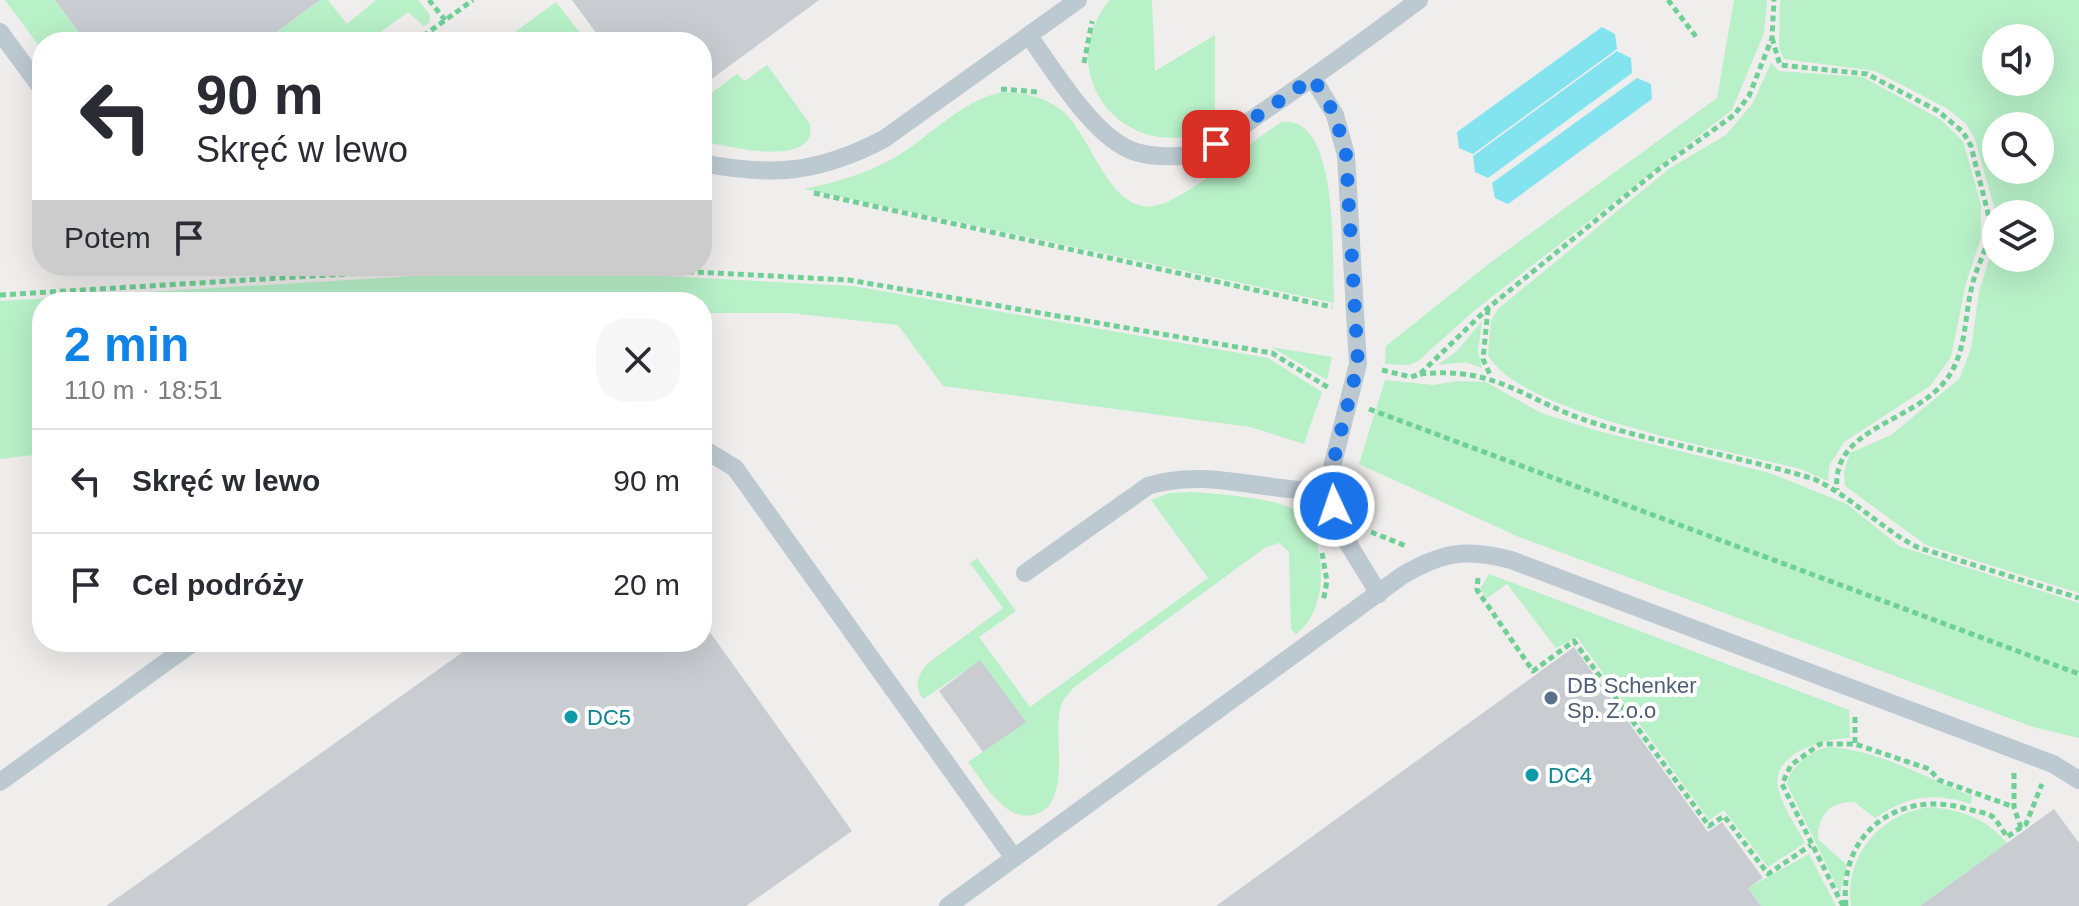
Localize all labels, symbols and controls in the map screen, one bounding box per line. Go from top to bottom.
map controls [1982,24,2054,272]
button: sound [1982,24,2054,96]
text: 90 m [196,63,324,126]
icon: left [64,64,168,168]
pin [1182,110,1250,178]
button: search [1982,112,2054,184]
icon: arrive [1194,122,1238,166]
text: Skręć w lewo [196,129,408,170]
button: layers [1982,200,2054,272]
icon: arrive [167,216,211,260]
text: Potem [64,221,151,254]
text: 2 min [64,318,189,371]
button: close [596,318,680,402]
text: 110 m · 18:51 [64,375,223,405]
icon: left [64,459,108,503]
text: Skręć w lewo [132,464,320,497]
text: 90 m [613,464,680,497]
position arrow [1292,464,1376,548]
icon: arrive [64,563,108,607]
text: Cel podróży [132,568,304,601]
text: 20 m [613,568,680,601]
place label: DB Schenker Sp. Z.o.o [1567,673,1697,723]
marker: DB Schenker Sp. Z.o.o [1542,689,1560,707]
place label: DC5 [587,705,631,730]
marker: DC5 [562,708,580,726]
place label: DC4 [1548,763,1592,788]
marker: DC4 [1523,766,1541,784]

